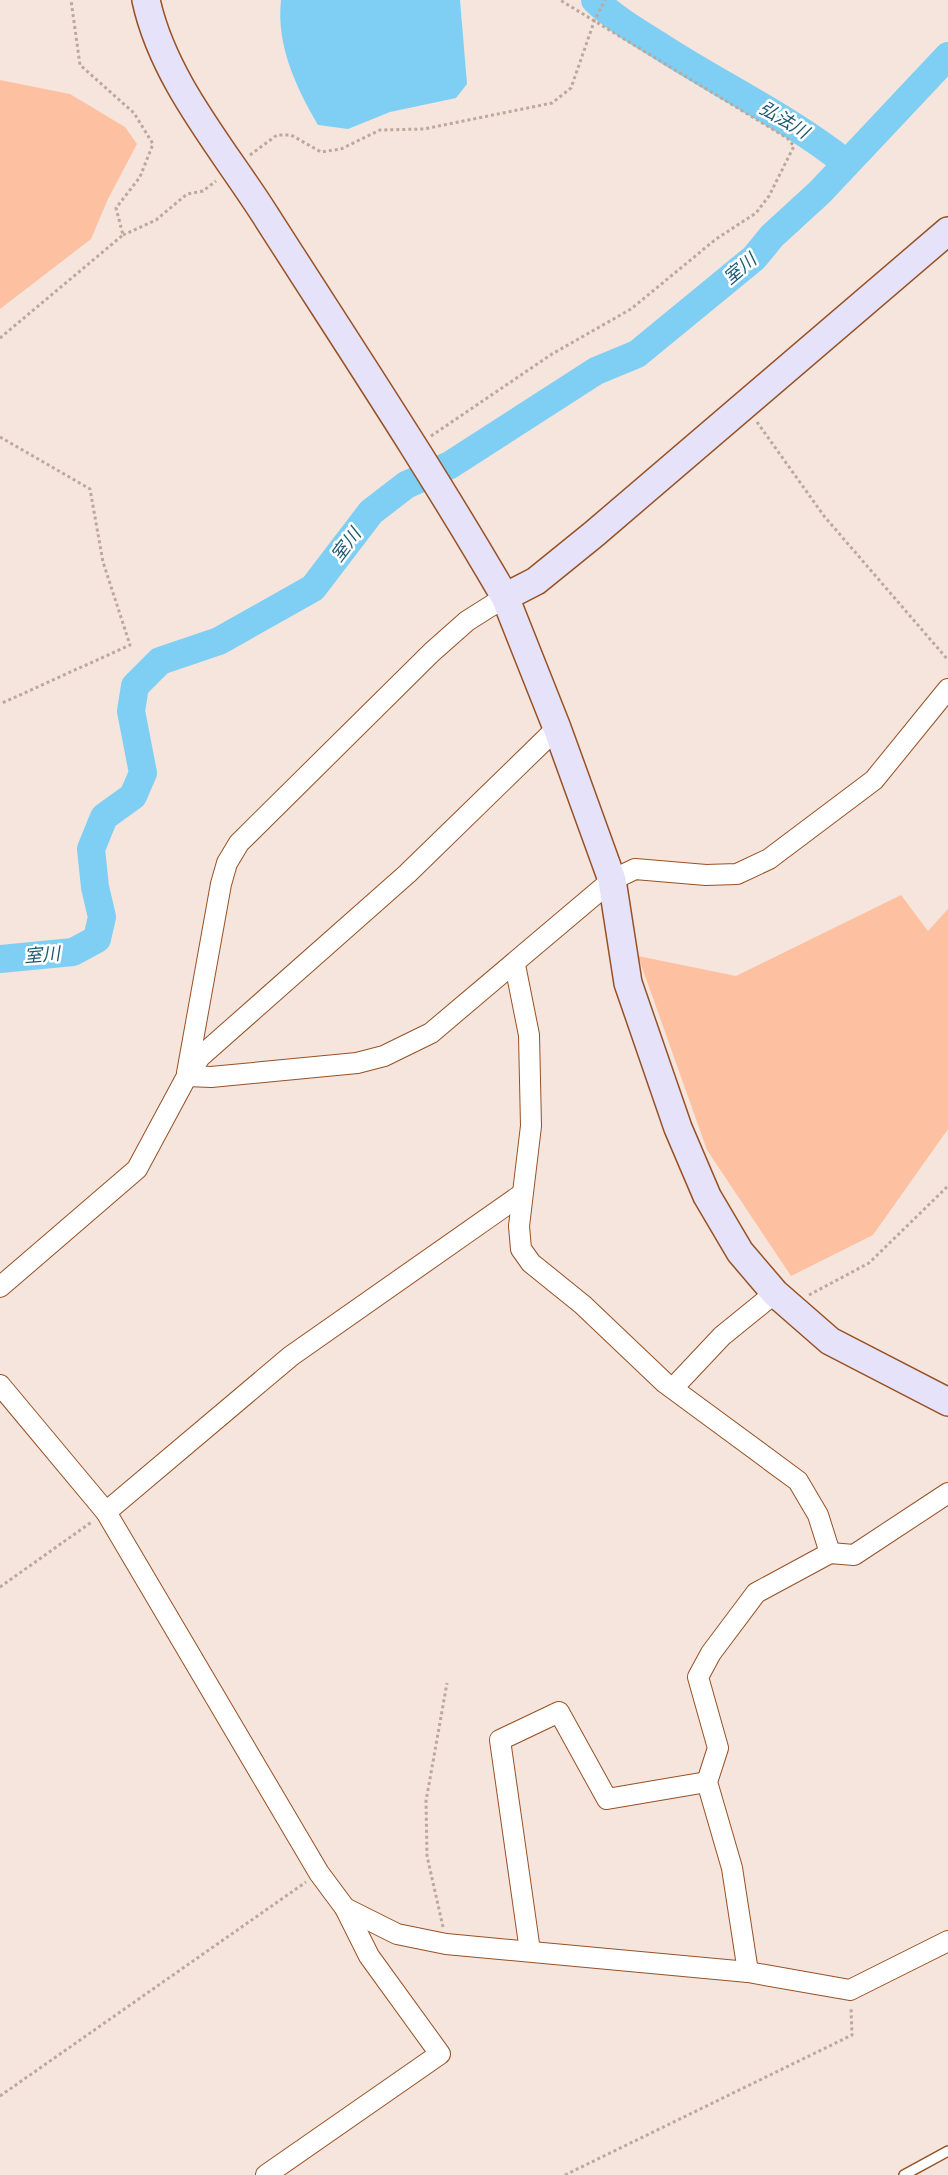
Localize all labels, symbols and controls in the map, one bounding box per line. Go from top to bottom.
water label: 弘法川 [755,95,816,144]
water label: 室川 [718,246,762,289]
water label: 室川 [325,521,367,566]
water label: 室川 [23,940,63,968]

